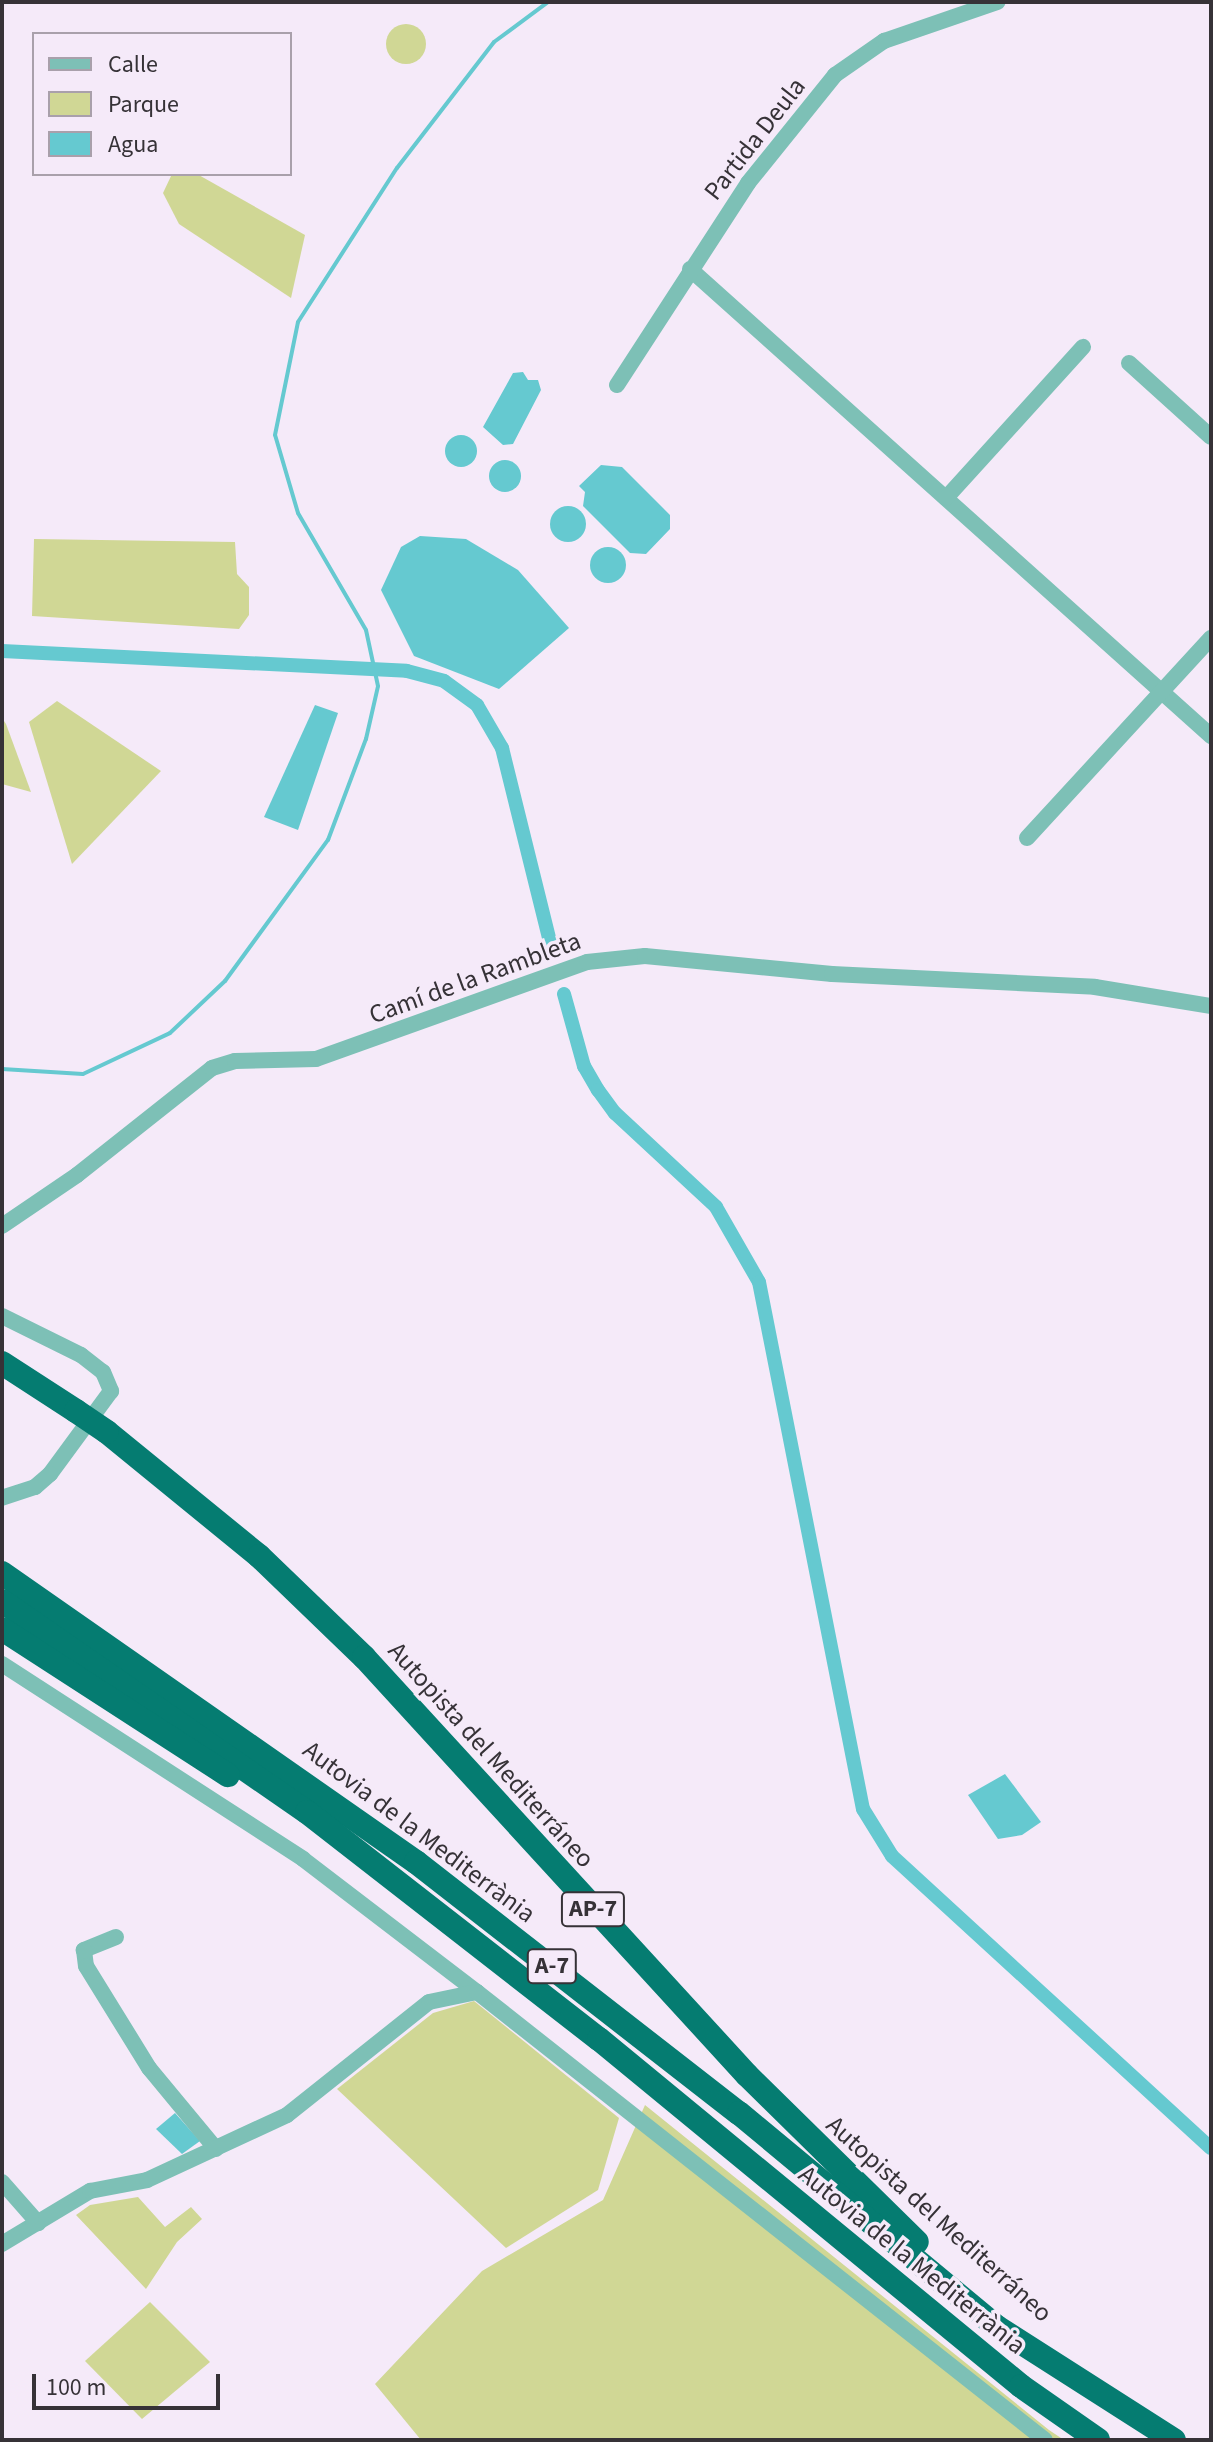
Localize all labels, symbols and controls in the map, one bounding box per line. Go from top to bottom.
legend [32,32,292,176]
text: Calle [108,47,158,82]
street label: Partida Deula [698,72,812,206]
text: Parque [108,87,179,122]
text: Agua [108,127,158,162]
street label: Camí de la Rambleta [365,925,585,1031]
street label: Autopista del Mediterráneo [381,1636,601,1874]
street label: Autovia de la Mediterrània [297,1734,541,1930]
road number: AP-7 [559,1889,627,1929]
road number: A-7 [526,1946,578,1986]
street label: Autopista del Mediterráneo [820,2109,1058,2329]
street label: Autovia de la Mediterrània [792,2159,1032,2361]
scale bar [36,2358,224,2408]
text: 100 m [46,2370,106,2405]

